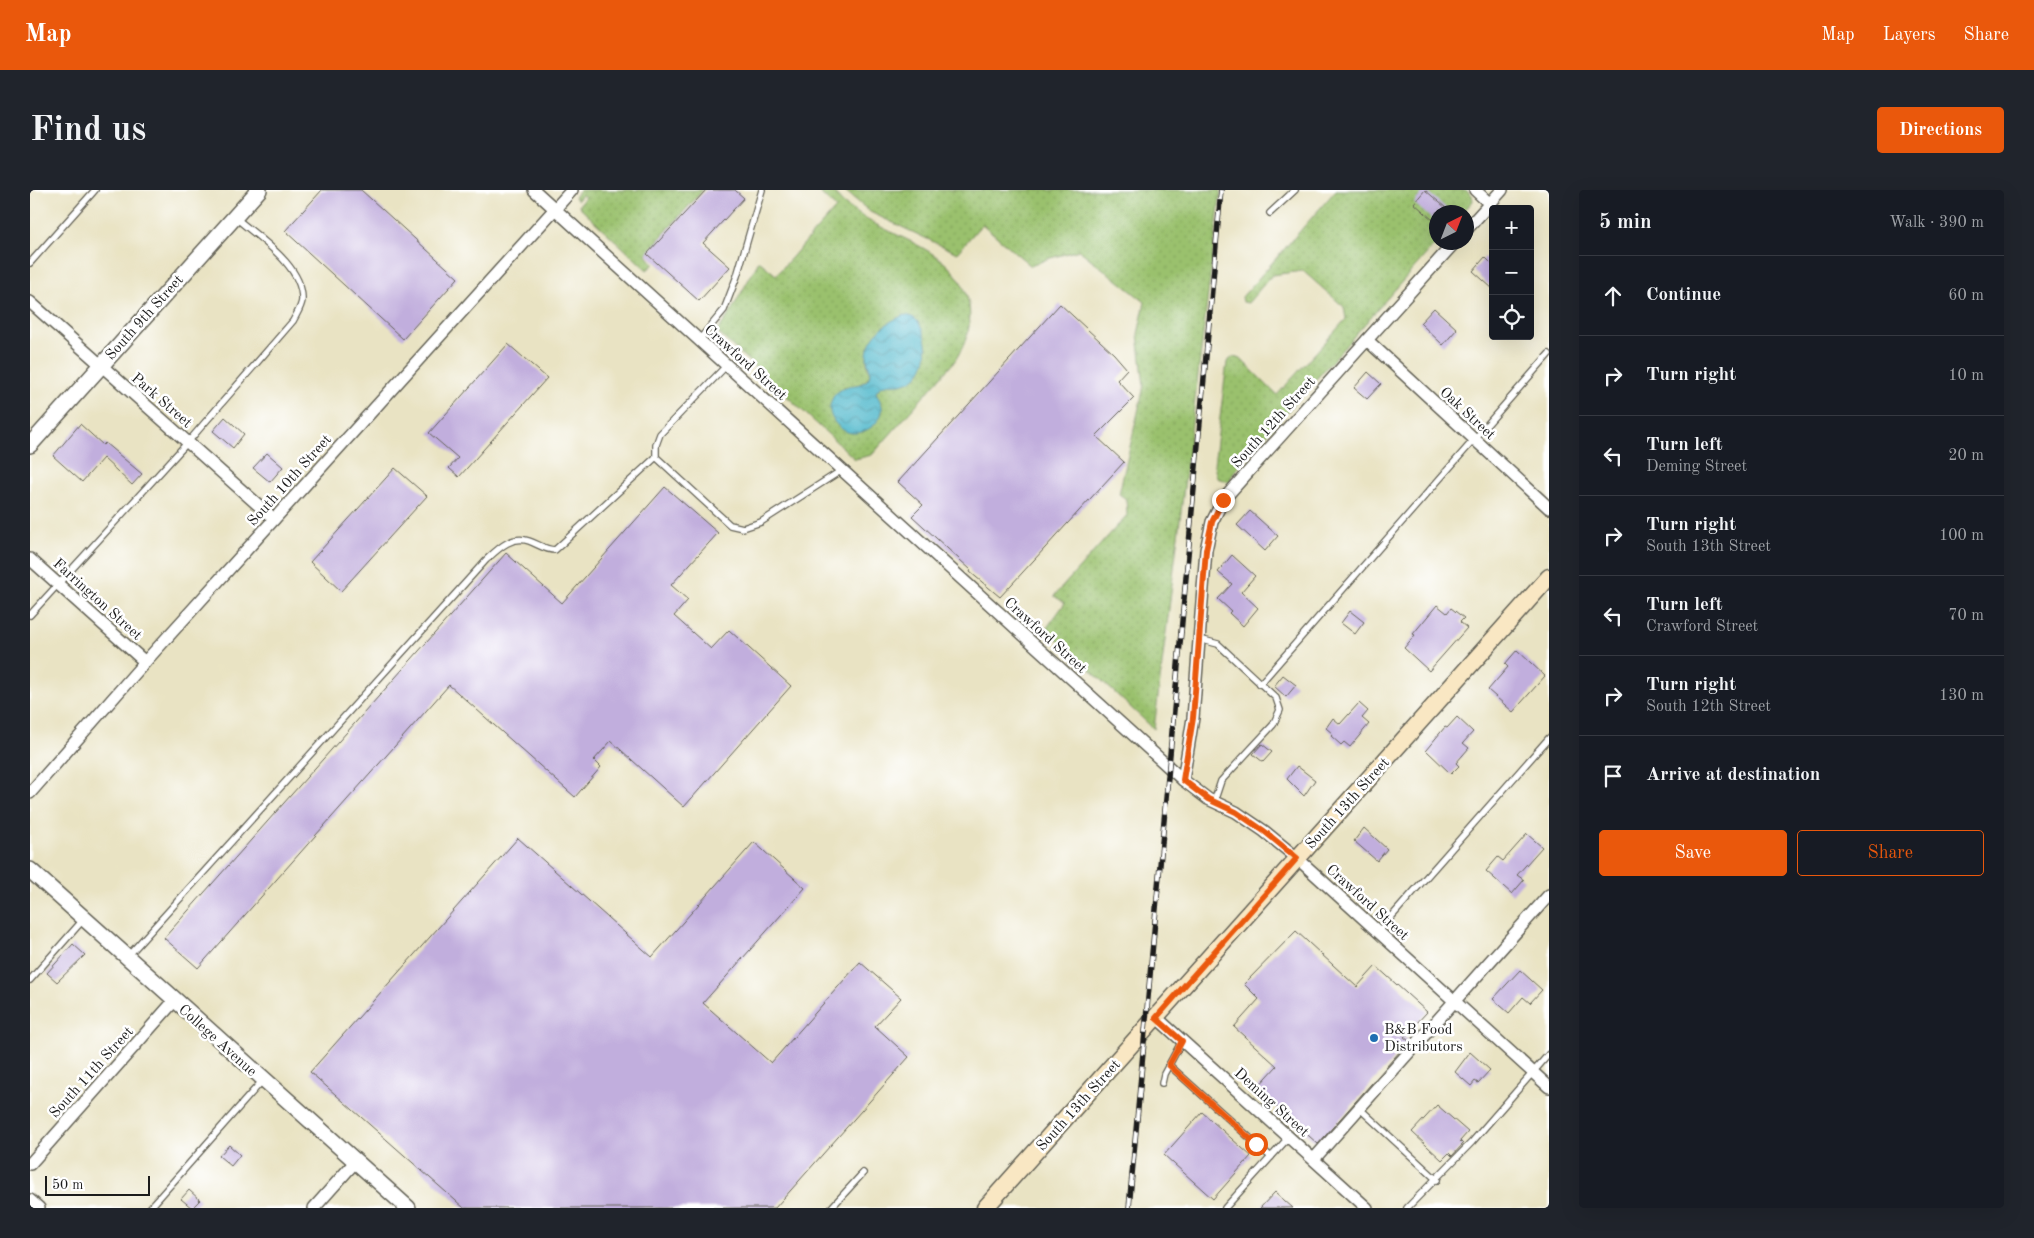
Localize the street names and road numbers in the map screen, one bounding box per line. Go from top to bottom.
street label: South 9th Street [103,273,187,363]
street label: Crawford Street [701,322,789,404]
street label: Park Street [128,371,194,431]
street label: South 12th Street [1229,374,1319,472]
street label: Oak Street [1436,385,1498,443]
street label: South 10th Street [245,432,335,530]
street label: Farrington Street [50,556,144,644]
street label: Crawford Street [1001,595,1089,677]
street label: South 13th Street [1303,755,1393,853]
street label: Crawford Street [1323,862,1411,944]
street label: College Avenue [175,1002,259,1080]
street label: South 11th Street [47,1024,137,1122]
street label: South 13th Street [1034,1057,1124,1155]
street label: Deming Street [1231,1066,1311,1140]

